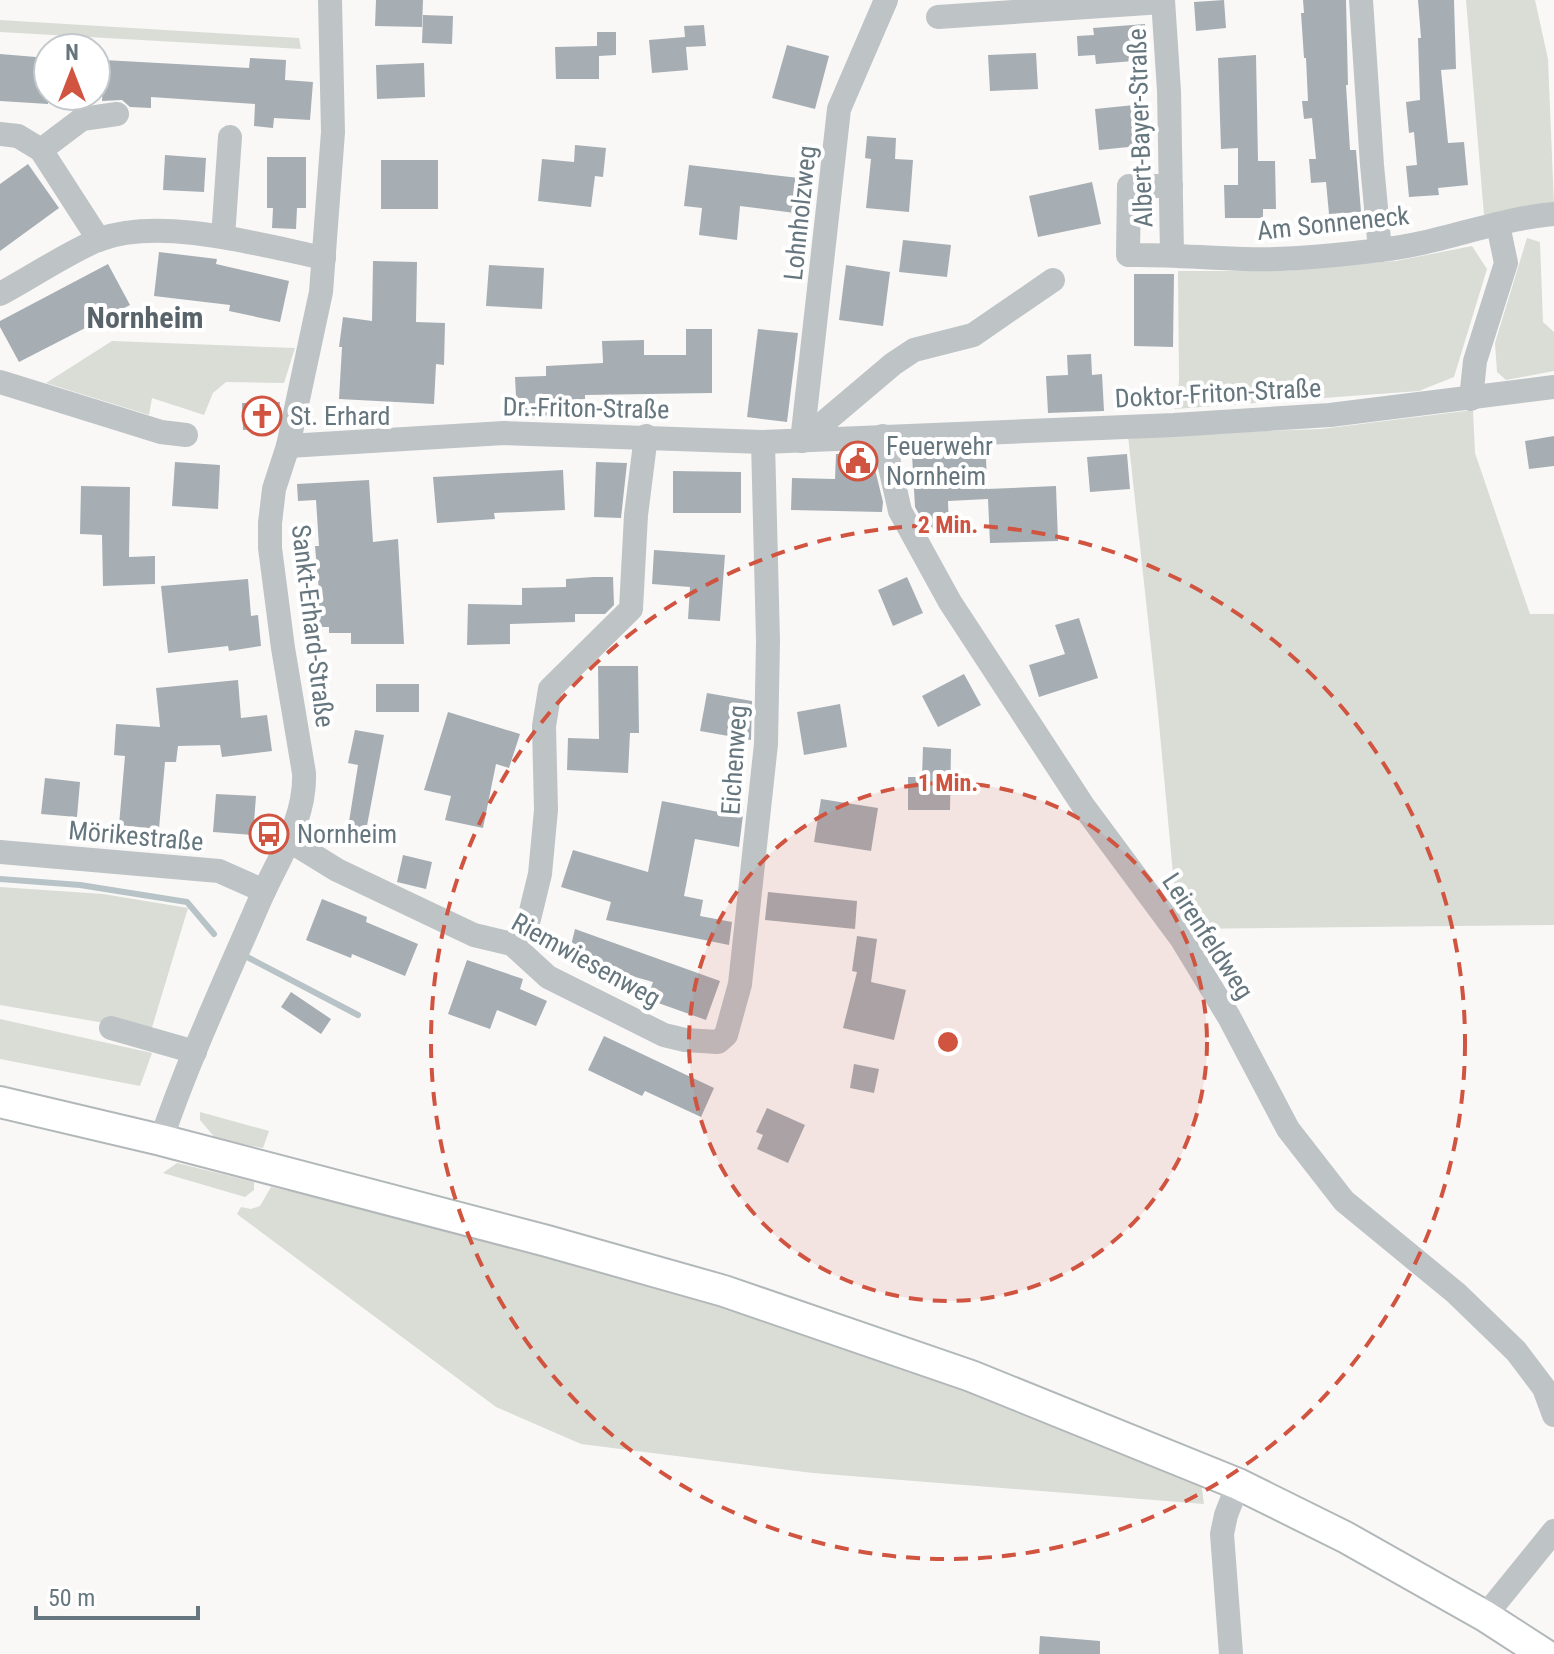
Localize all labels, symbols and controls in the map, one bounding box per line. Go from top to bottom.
street label: Albert-Bayer-Straße [1122,28,1158,228]
north arrow [32,32,112,112]
text: N [65,40,79,65]
street label: Lohnholzweg [778,144,822,282]
street label: Am Sonneneck [1255,200,1411,246]
district label: Nornheim [87,300,203,335]
street label: Doktor-Friton-Straße [1114,373,1322,413]
street label: Dr.-Friton-Straße [502,392,670,424]
church icon: St. Erhard [241,395,283,437]
place label: St. Erhard [290,401,390,431]
place label: Feuerwehr Nornheim [886,431,993,491]
public building icon: Feuerwehr Nornheim [837,440,879,482]
text: 2 Min. [918,511,978,539]
street label: Sankt-Erhard-Straße [286,523,340,729]
street label: Eichenweg [715,704,753,816]
text: 1 Min. [918,769,978,797]
bus stop icon: Nornheim [248,813,290,855]
street label: Mörikestraße [67,815,205,857]
place label: Nornheim [297,819,397,849]
street label: Leirenfeldweg [1156,867,1260,1005]
street label: Riemwiesenweg [507,907,665,1013]
centre of rings [934,1028,962,1056]
scale bar [36,1570,198,1620]
text: 50 m [48,1584,95,1612]

